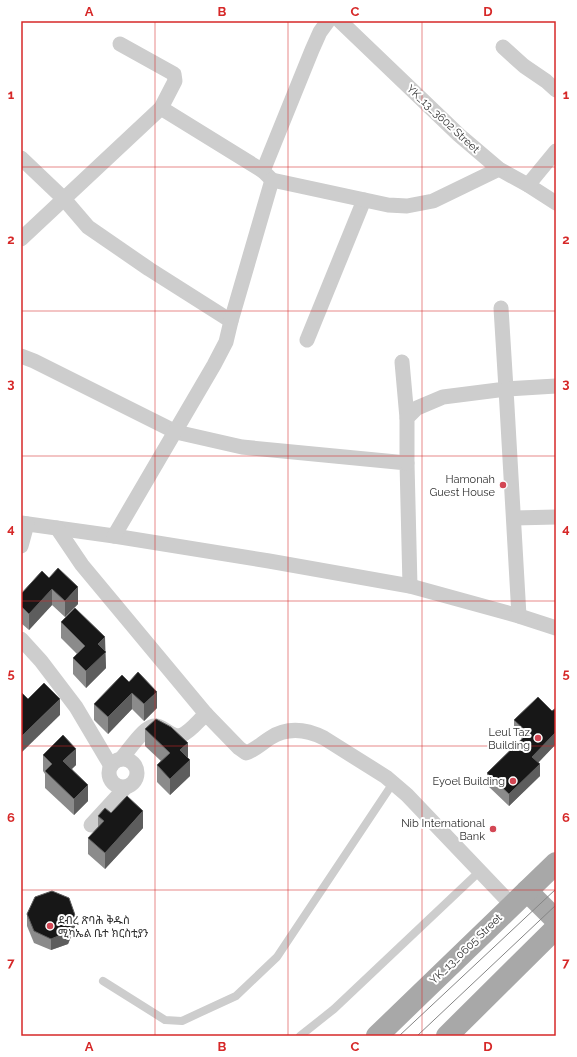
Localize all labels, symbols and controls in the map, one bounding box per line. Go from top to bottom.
text: A [85,4,94,19]
text: B [218,4,227,19]
text: C [351,4,360,19]
text: D [483,4,493,19]
street label: YK_13_3602 Street [404,82,482,156]
text: 1 [8,87,15,102]
text: 1 [563,87,570,102]
text: 2 [7,232,15,247]
text: 2 [562,232,570,247]
text: 3 [7,376,15,391]
text: 3 [562,376,570,391]
place label: Hamonah Guest House [429,473,496,499]
marker: Hamonah Guest House [498,480,508,490]
text: 4 [7,521,15,536]
text: 4 [562,521,570,536]
text: 5 [7,666,15,681]
text: 5 [562,666,570,681]
place label: Leul Taz Building [488,726,531,752]
marker: Leul Taz Building [533,733,543,743]
place label: Eyoel Building [433,775,505,788]
marker: Eyoel Building [508,776,518,786]
text: 6 [7,810,15,825]
text: 6 [562,810,570,825]
place label: Nib International Bank [401,817,485,843]
marker: Nib International Bank [488,824,498,834]
street label: YK_13_0605 Street [427,911,505,987]
place label: ደብረ ጽባሕ ቅዱስ ሚካኤል ቤተ ክርስቲያን [58,914,149,940]
marker: ደብረ ጽባሕ ቅዱስ ሚካኤል ቤተ ክርስቲያን [45,921,55,931]
text: 7 [7,955,15,970]
text: 7 [562,955,570,970]
text: A [85,1039,94,1054]
text: B [218,1039,227,1054]
text: C [351,1039,360,1054]
text: D [483,1039,493,1054]

